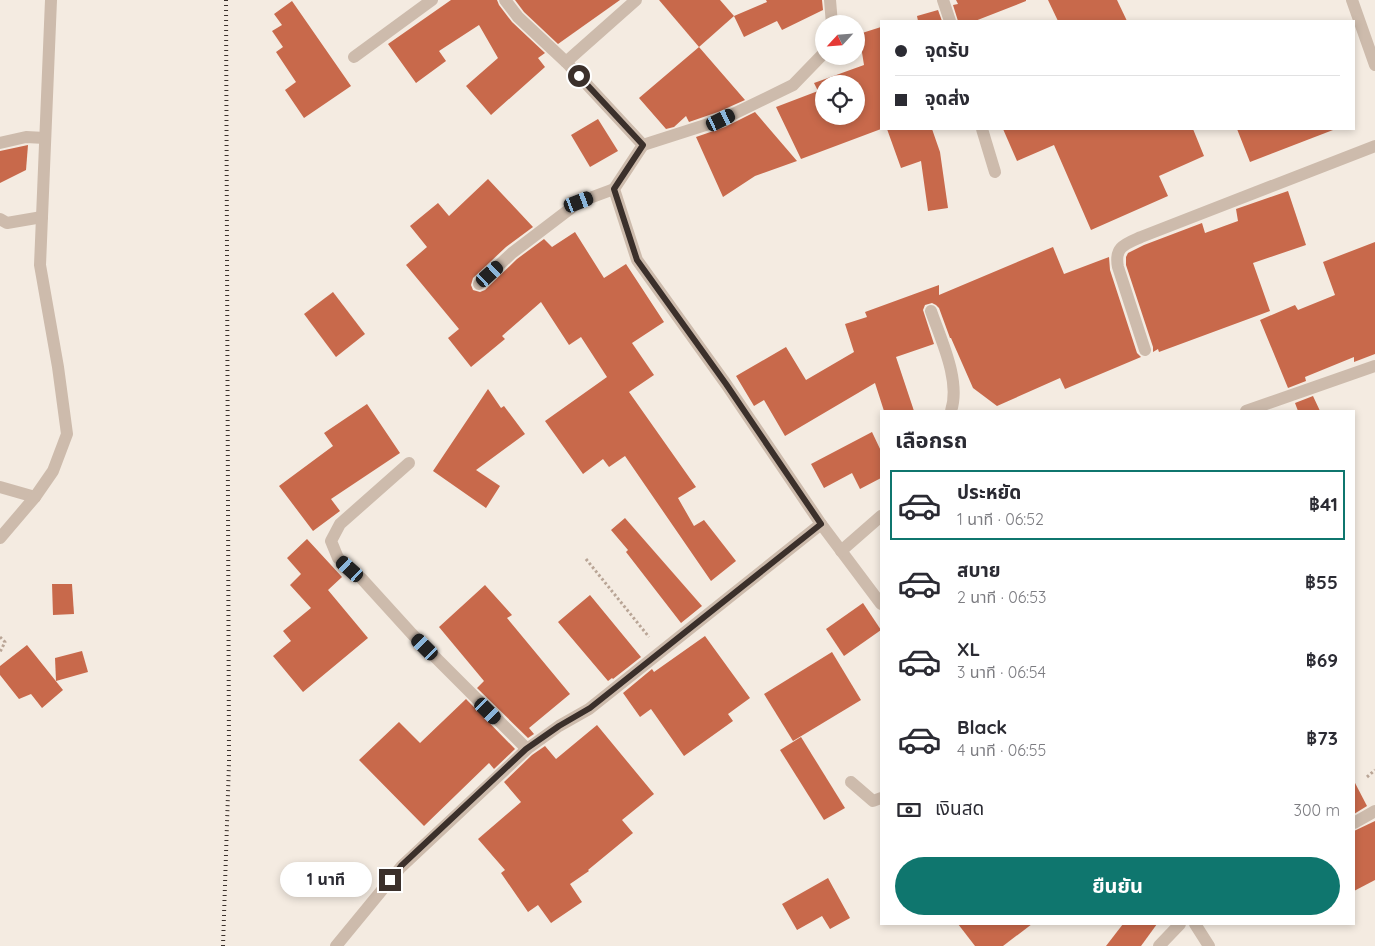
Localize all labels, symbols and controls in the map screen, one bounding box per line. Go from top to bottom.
north arrow [815,15,865,65]
map controls [815,15,865,125]
text: จุดรับ [925,38,970,62]
route start [568,65,590,87]
button: locate [815,75,865,125]
text: จุดส่ง [925,86,970,110]
car [704,107,737,133]
car [562,190,595,214]
car [473,258,506,290]
text: เลือกรถ [895,426,968,454]
text: ประหยัด [957,480,1021,504]
icon: car [897,483,942,528]
text: ฿41 [1309,492,1338,516]
text: 1 นาที · 06:52 [957,509,1044,529]
car [333,553,366,585]
text: สบาย [957,558,1001,582]
icon: car [897,561,942,606]
text: ฿55 [1305,570,1338,594]
text: 2 นาที · 06:53 [957,587,1046,607]
car [409,631,440,663]
text: XL [957,637,980,661]
icon: car [897,639,942,684]
text: ฿69 [1306,648,1338,672]
text: 3 นาที · 06:54 [957,662,1046,682]
car [472,695,503,727]
text: Black [957,715,1007,739]
icon: car [897,717,942,762]
text: ฿73 [1306,726,1338,750]
text: 4 นาที · 06:55 [957,740,1046,760]
icon: cash [895,796,923,824]
text: เงินสด [935,796,984,820]
text: 300 m [1294,800,1340,820]
button: ยืนยัน [895,857,1340,915]
callout: 1 นาที [280,862,372,898]
text: 1 นาที [307,869,345,889]
route end [379,869,401,891]

